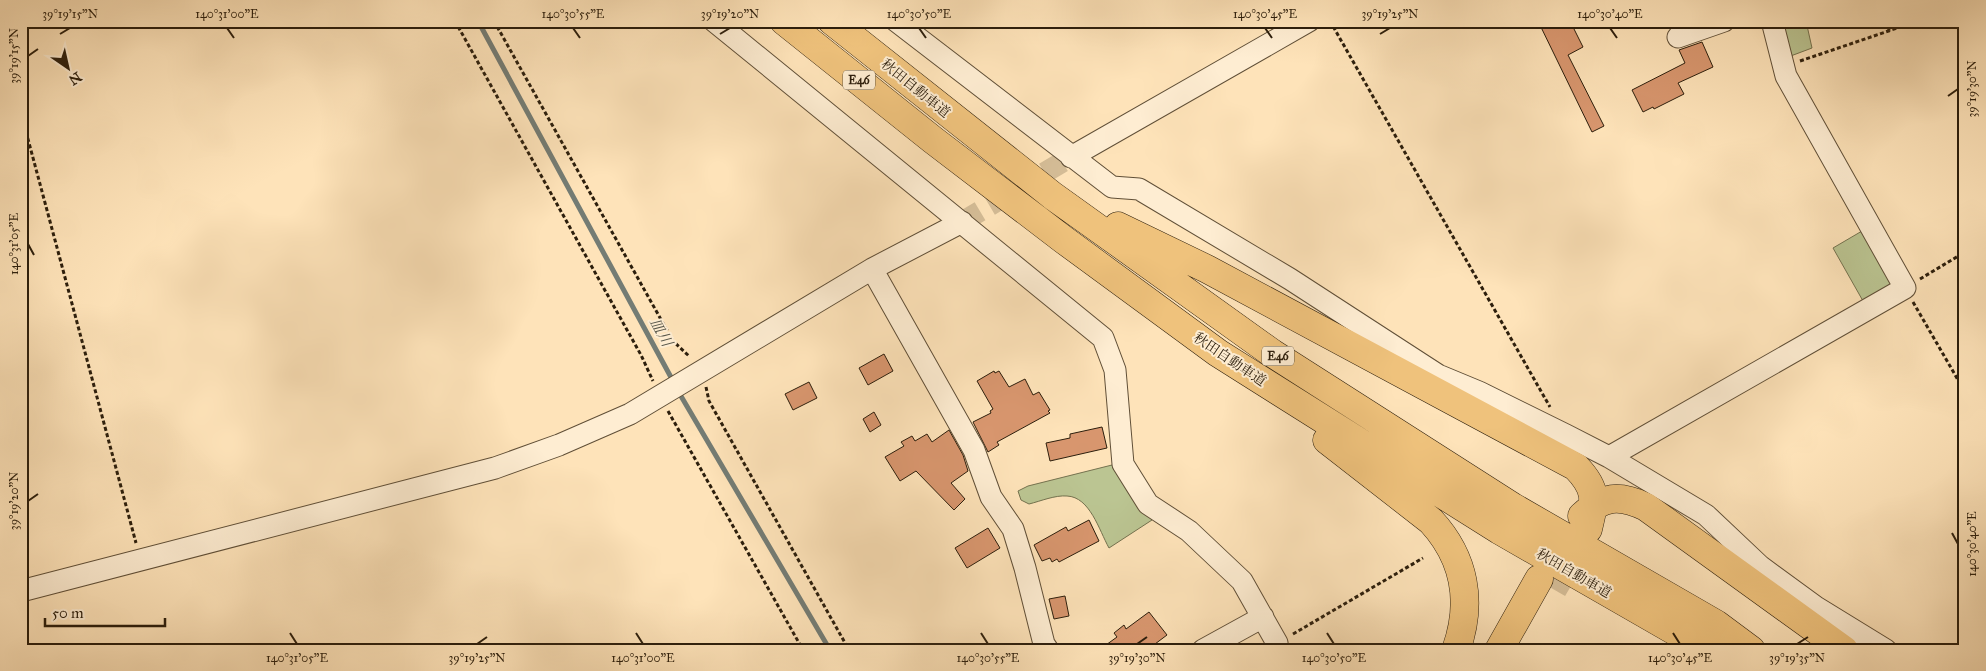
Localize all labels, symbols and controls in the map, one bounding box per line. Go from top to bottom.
text: 39°19'15"N [42,7,98,21]
text: 140°31'00"E [195,7,259,21]
text: 140°30'55"E [542,7,605,21]
text: 39°19'20"N [701,7,759,21]
text: 140°30'50"E [887,7,952,21]
text: 140°30'45"E [1233,7,1297,21]
text: 39°19'25"N [1362,7,1418,21]
text: 140°30'40"E [1577,7,1643,21]
text: 39°19'15"N [7,28,21,84]
north arrow [42,42,92,92]
street label: 秋田自動車道 [878,55,954,121]
text: 39°19'30"N [1965,60,1979,118]
text: N [65,68,85,89]
road number: E46 [843,70,875,90]
text: 140°31'05"E [7,213,21,275]
water label: 皿川 [646,315,677,351]
street label: 秋田自動車道 [1190,329,1269,390]
road number: E46 [1262,346,1294,366]
text: 39°19'20"N [7,472,21,530]
text: 140°30'40"E [1965,511,1979,577]
street label: 秋田自動車道 [1533,545,1614,602]
scale bar [45,596,165,628]
text: 50 m [52,604,84,622]
text: 140°31'05"E [266,651,328,665]
text: 39°19'25"N [449,651,505,665]
text: 140°31'00"E [611,651,675,665]
text: 140°30'55"E [957,651,1020,665]
text: 39°19'30"N [1108,651,1166,665]
text: 140°30'50"E [1302,651,1367,665]
text: 140°30'45"E [1648,651,1712,665]
text: 39°19'35"N [1769,651,1825,665]

